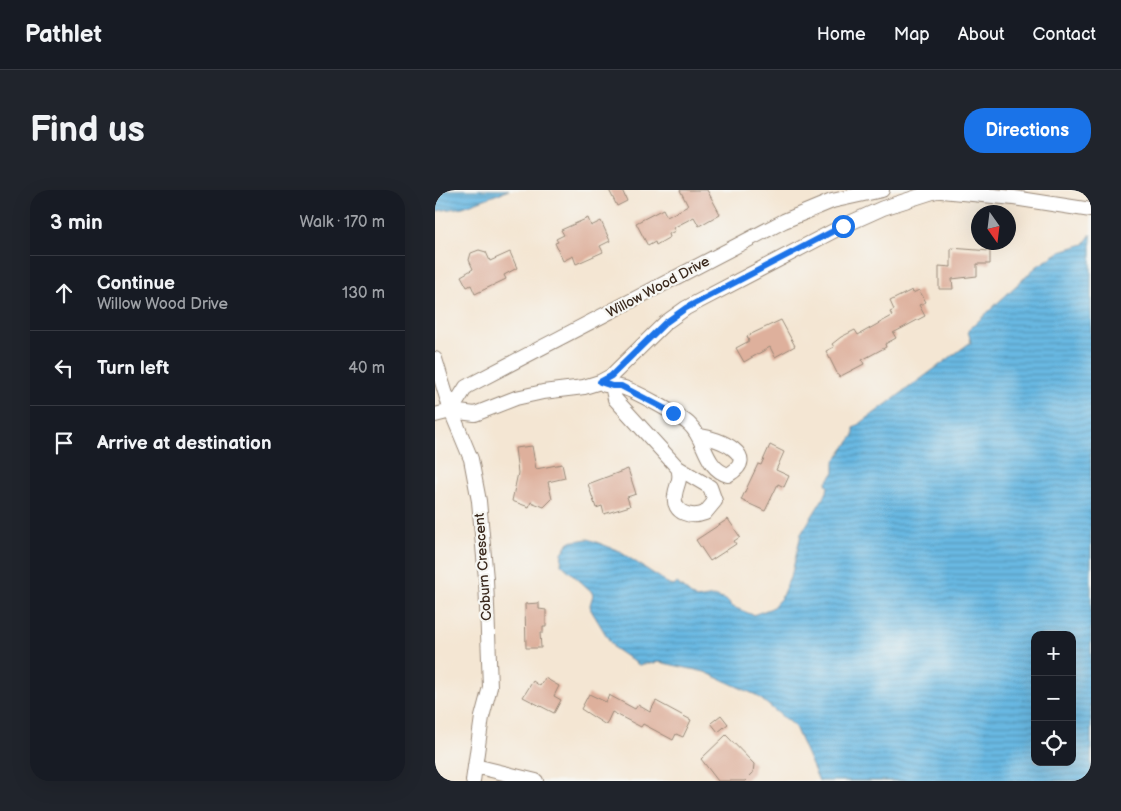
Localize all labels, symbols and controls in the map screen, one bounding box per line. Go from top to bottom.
text: Pathlet [25,20,102,49]
text: Home [817,24,866,45]
text: Map [894,24,930,45]
text: About [958,24,1005,45]
text: Contact [1033,24,1096,45]
button: Directions [964,108,1091,153]
text: Find us [30,109,145,152]
north arrow [971,205,1016,250]
text: 3 min [50,210,103,235]
text: Walk · 170 m [299,213,385,232]
route start [832,215,855,238]
street label: Willow Wood Drive [603,253,713,321]
text: Continue [97,272,175,295]
icon: ahead [50,279,78,307]
text: 130 m [342,284,385,303]
text: Willow Wood Drive [97,295,228,314]
icon: left [50,354,78,382]
text: Turn left [97,357,169,380]
text: 40 m [348,359,385,378]
route end [662,402,685,425]
icon: arrive [50,429,78,457]
text: Arrive at destination [97,432,272,455]
street label: Coburn Crescent [471,512,495,622]
map controls [1031,631,1076,766]
button: + [1031,631,1076,676]
button: − [1031,676,1076,721]
button: locate [1031,721,1076,766]

